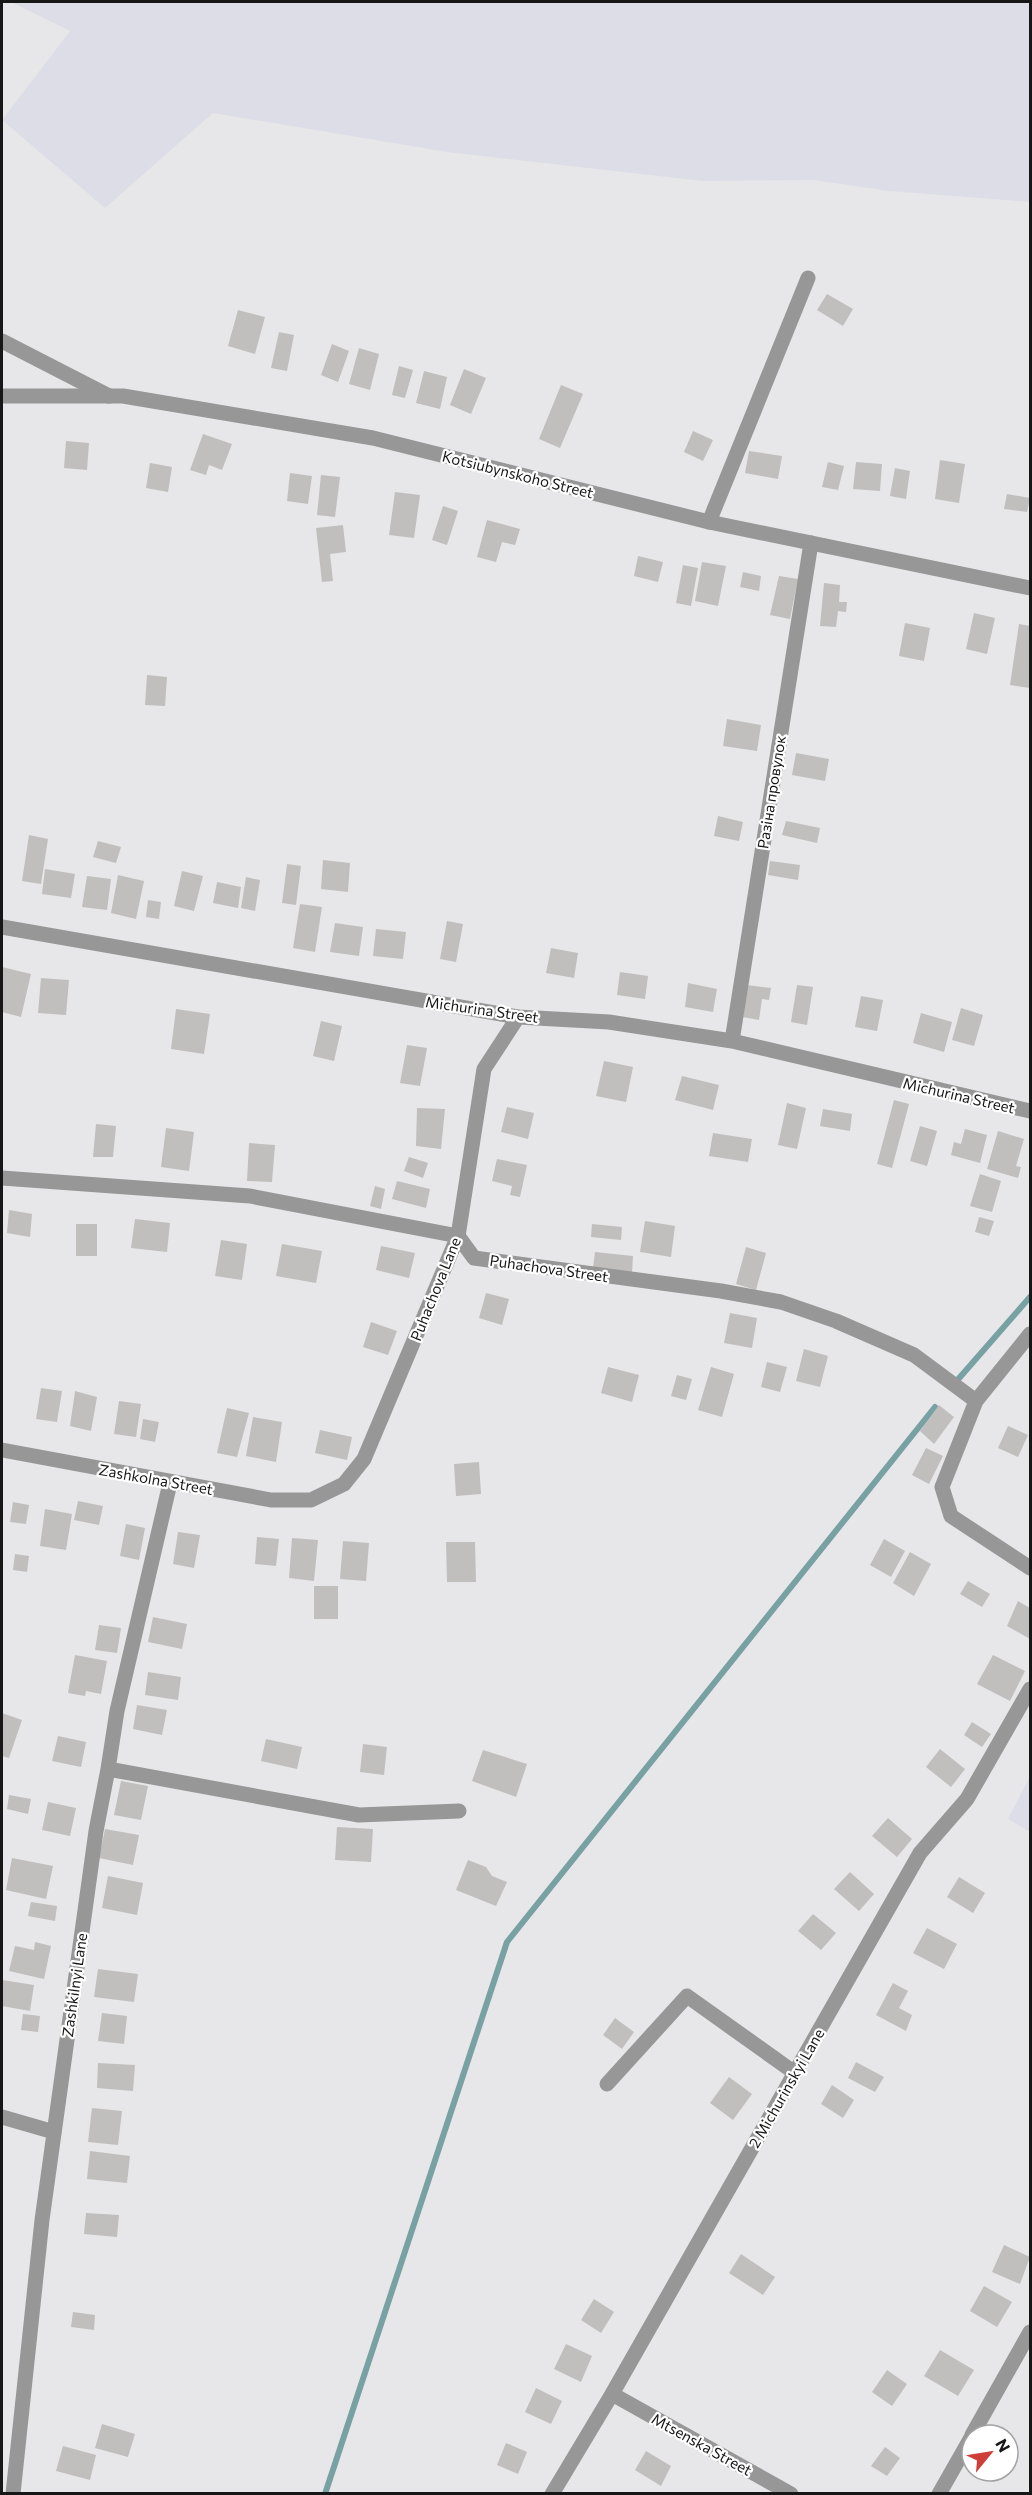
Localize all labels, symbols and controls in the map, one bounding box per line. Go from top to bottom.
street label: Kotsiubynskoho Street [441,447,595,501]
street label: Разіна провулок [753,734,789,850]
street label: Michurina Street [424,992,540,1026]
street label: Michurina Street [901,1073,1017,1117]
street label: Puhachova Lane [406,1234,464,1343]
street label: Puhachova Street [489,1251,609,1285]
street label: Zashkolna Street [98,1460,214,1498]
street label: Zashkilnyi Lane [58,1932,90,2038]
street label: 2 Michurinskyi Lane [745,2025,827,2151]
street label: Mtsenska Street [649,2409,755,2479]
north arrow [960,2423,1020,2483]
text: N [992,2435,1015,2455]

